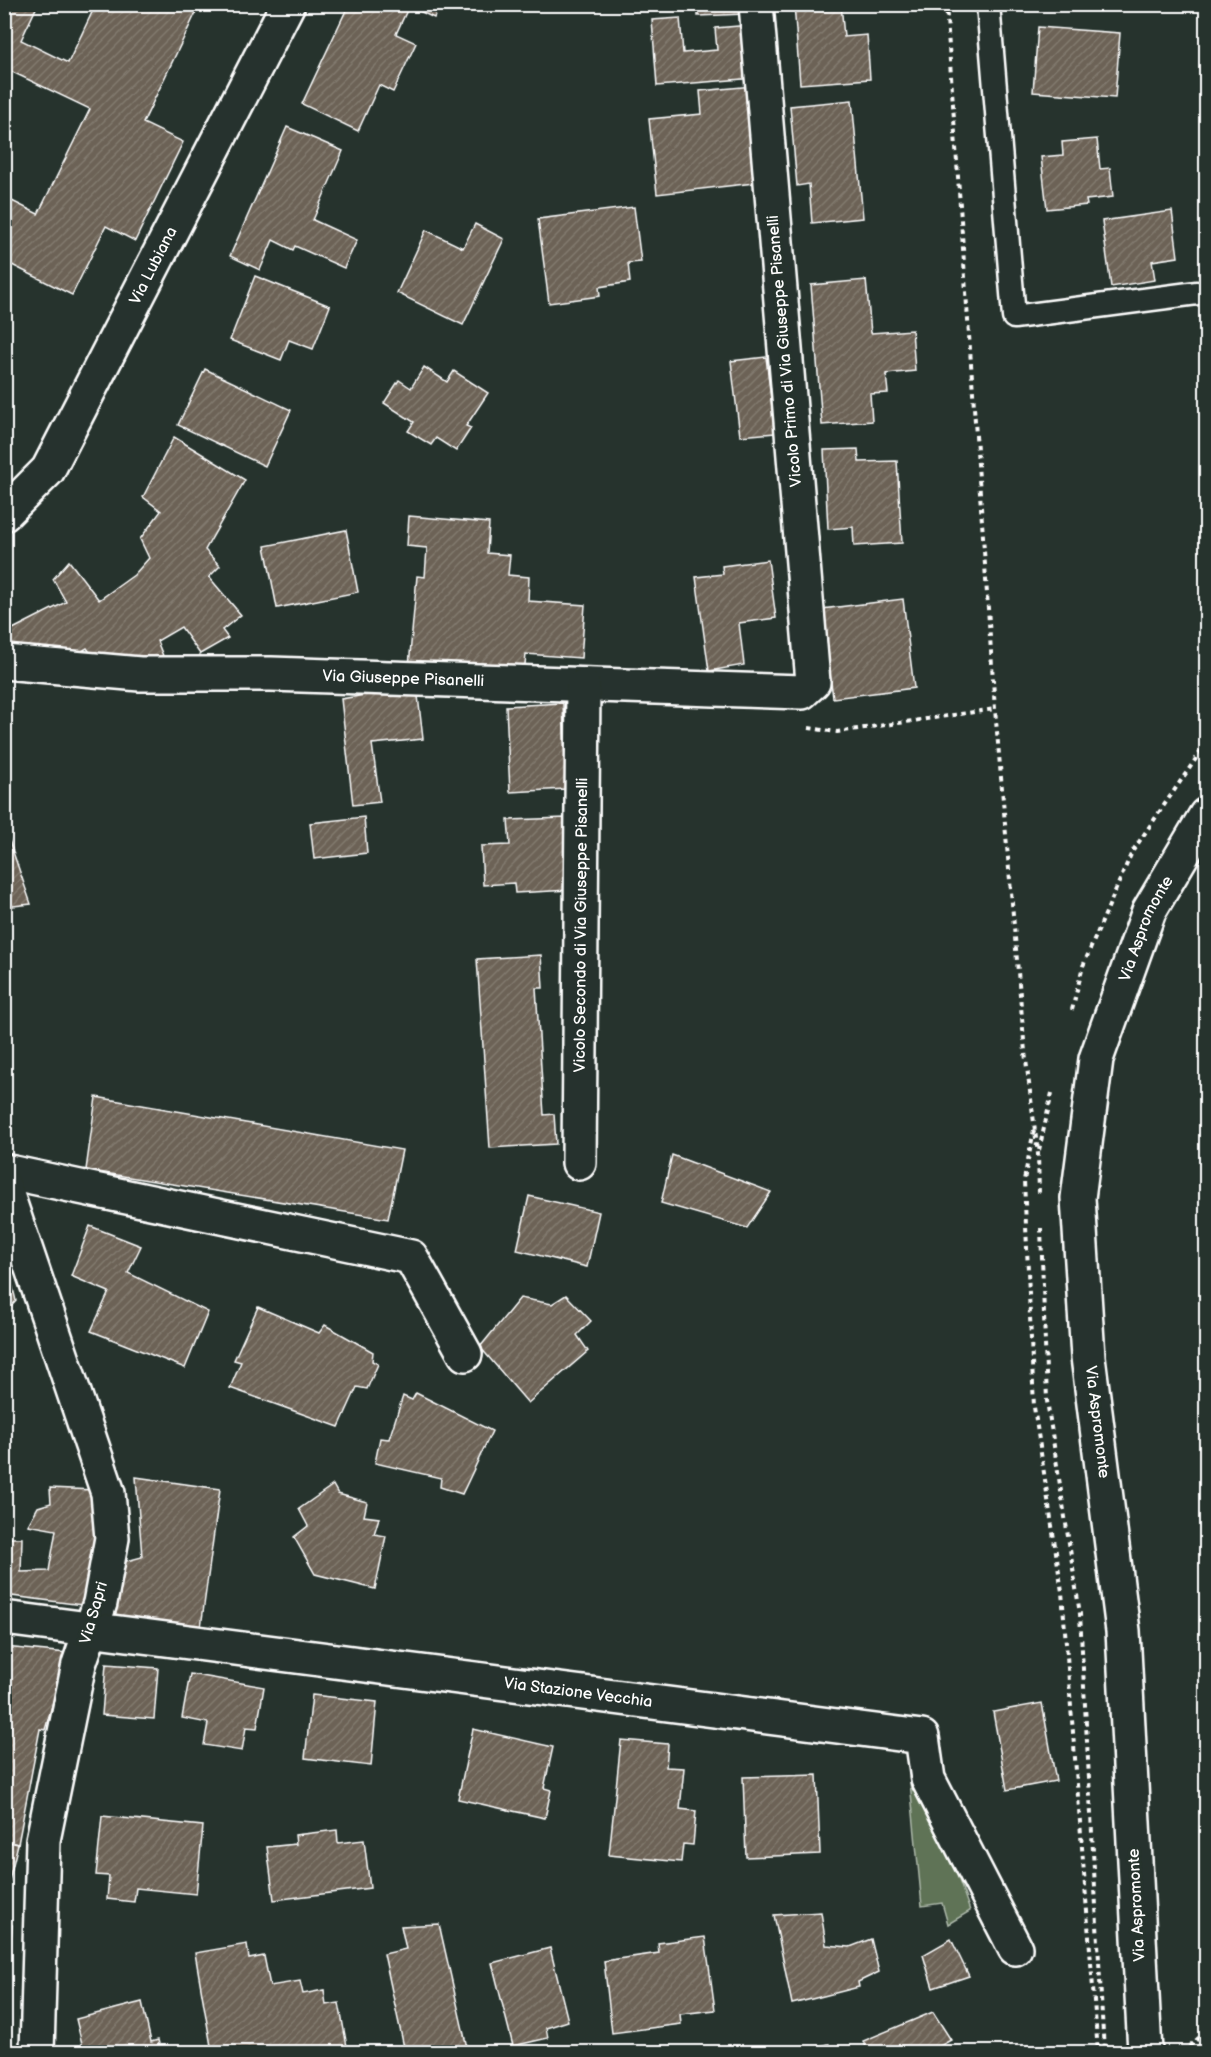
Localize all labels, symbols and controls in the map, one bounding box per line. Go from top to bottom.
street label: Vicolo Primo di Via Giuseppe Pisanelli [764,214,806,488]
street label: Via Lubiana [125,224,181,308]
street label: Via Giuseppe Pisanelli [322,666,485,691]
street label: Vicolo Secondo di Via Giuseppe Pisanelli [570,778,592,1072]
street label: Via Aspromonte [1115,872,1177,984]
street label: Via Aspromonte [1081,1365,1113,1480]
street label: Via Sapri [76,1580,112,1646]
street label: Via Stazione Vecchia [503,1673,654,1711]
street label: Via Aspromonte [1125,1847,1149,1962]

